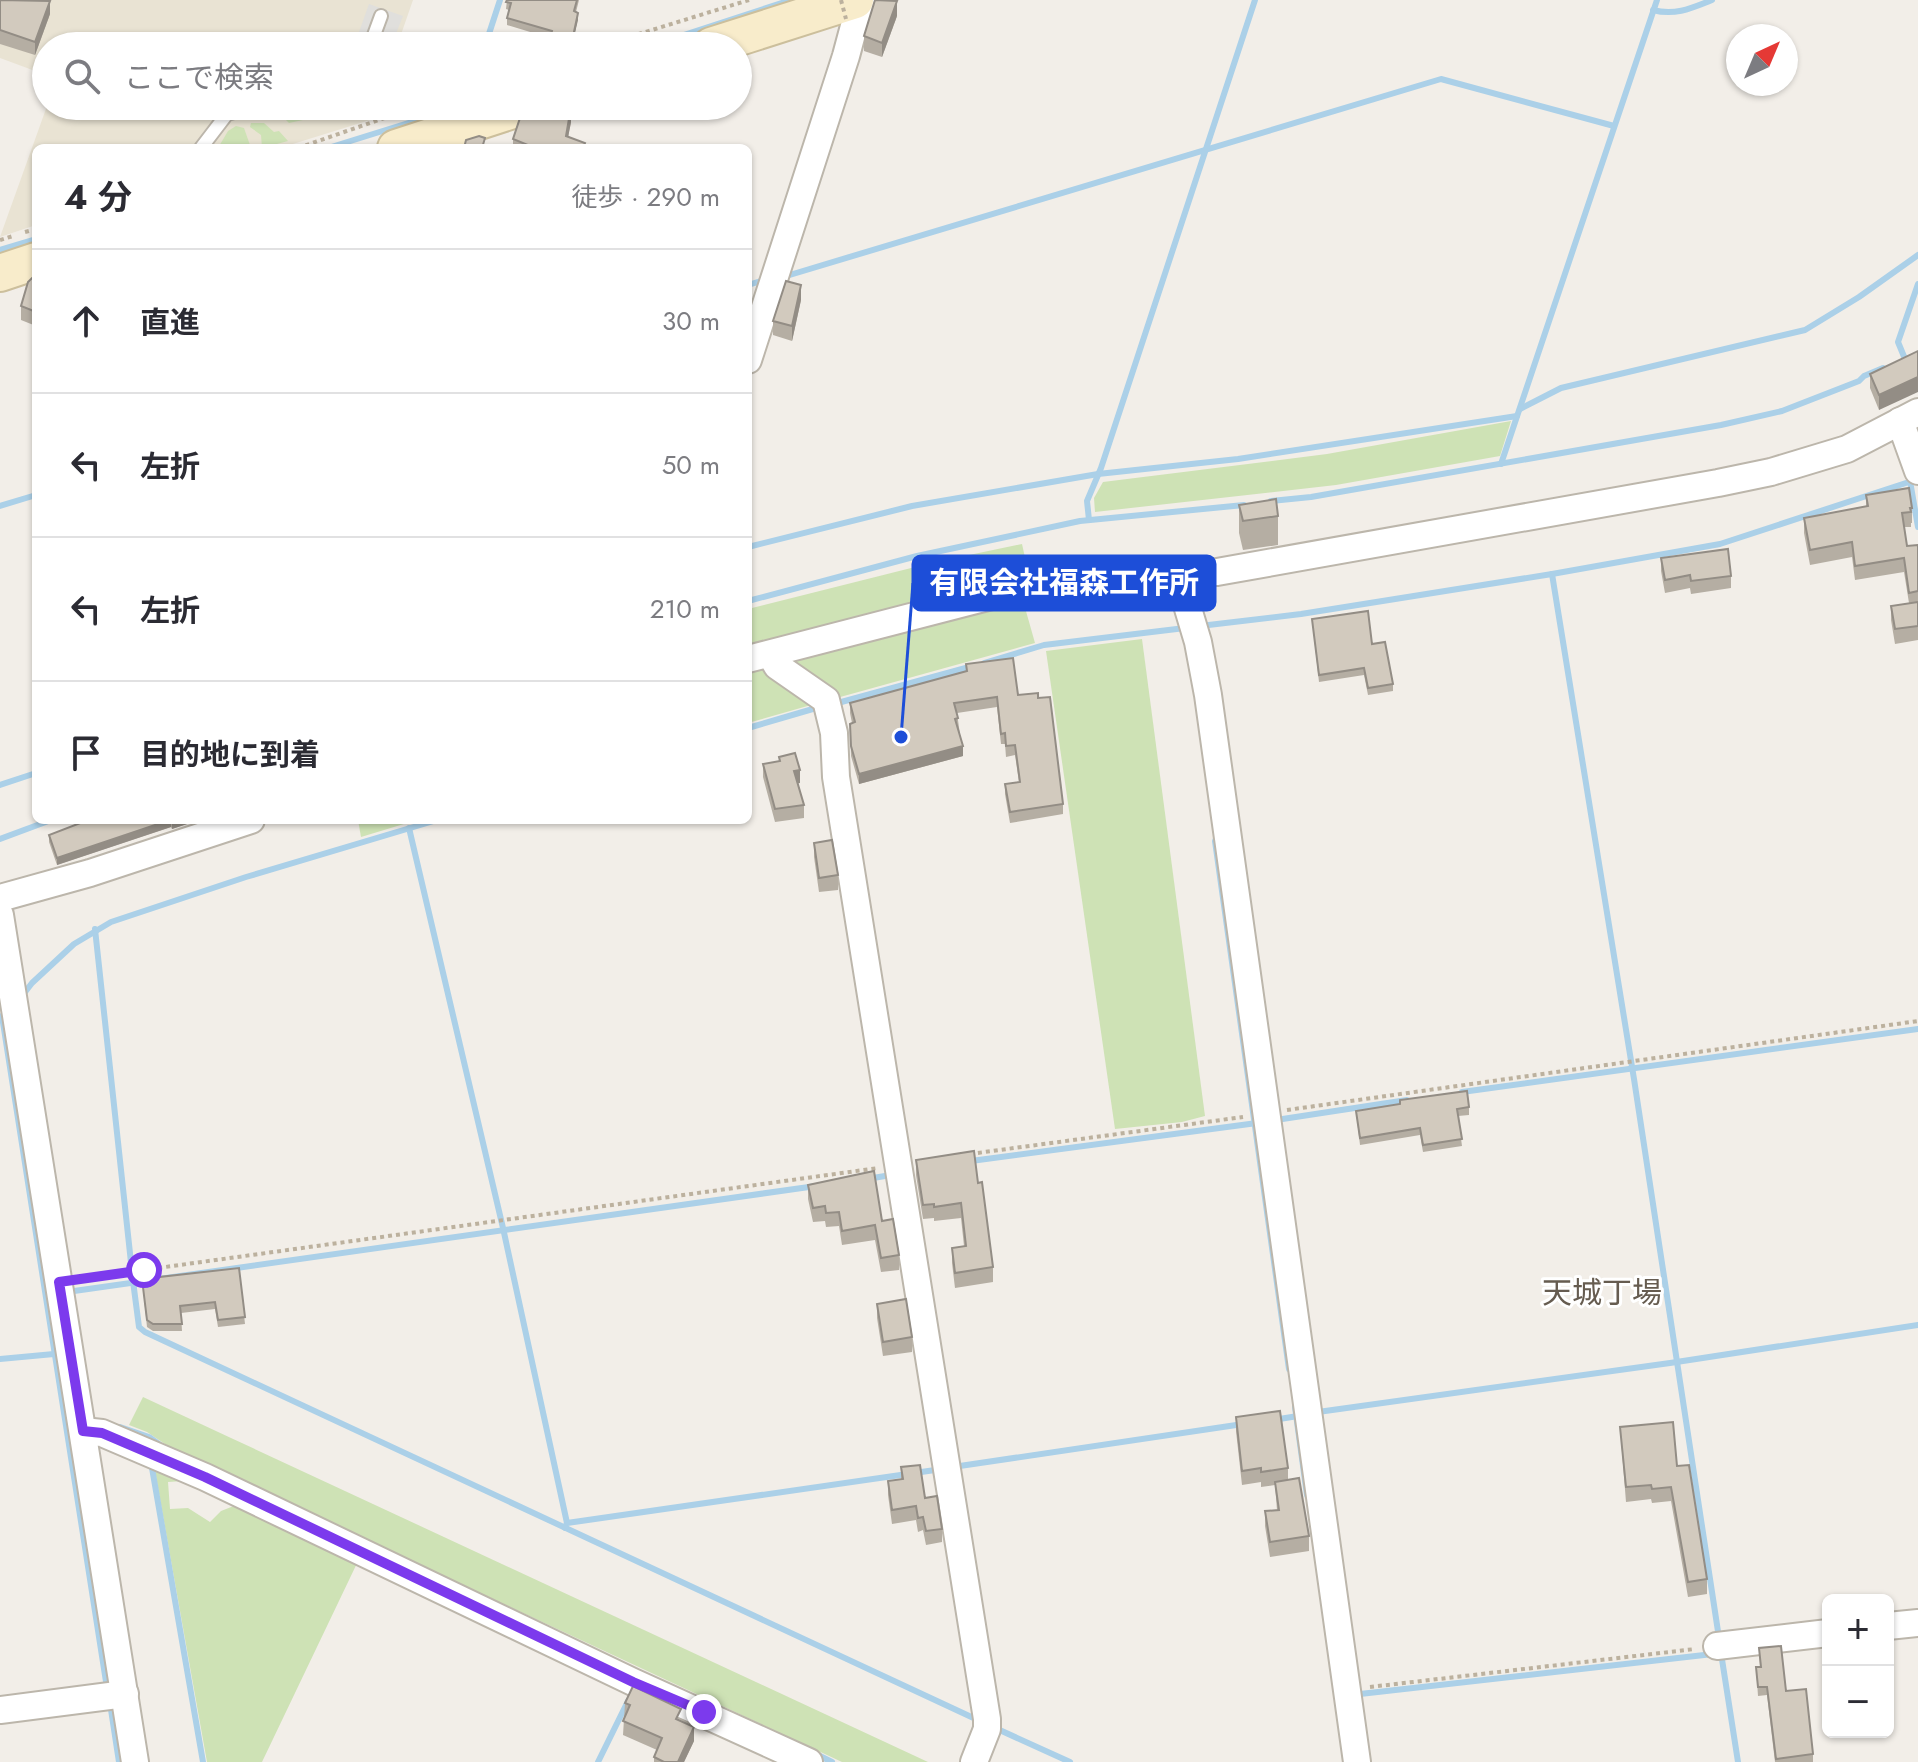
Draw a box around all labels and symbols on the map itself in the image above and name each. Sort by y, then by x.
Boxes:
north arrow [1726,24,1798,96]
callout: 有限会社福森工作所 [913,556,1215,610]
text: 有限会社福森工作所 [929,561,1199,604]
route start [126,1252,162,1288]
district label: 天城丁場 [1542,1271,1662,1314]
route end [686,1694,722,1730]

